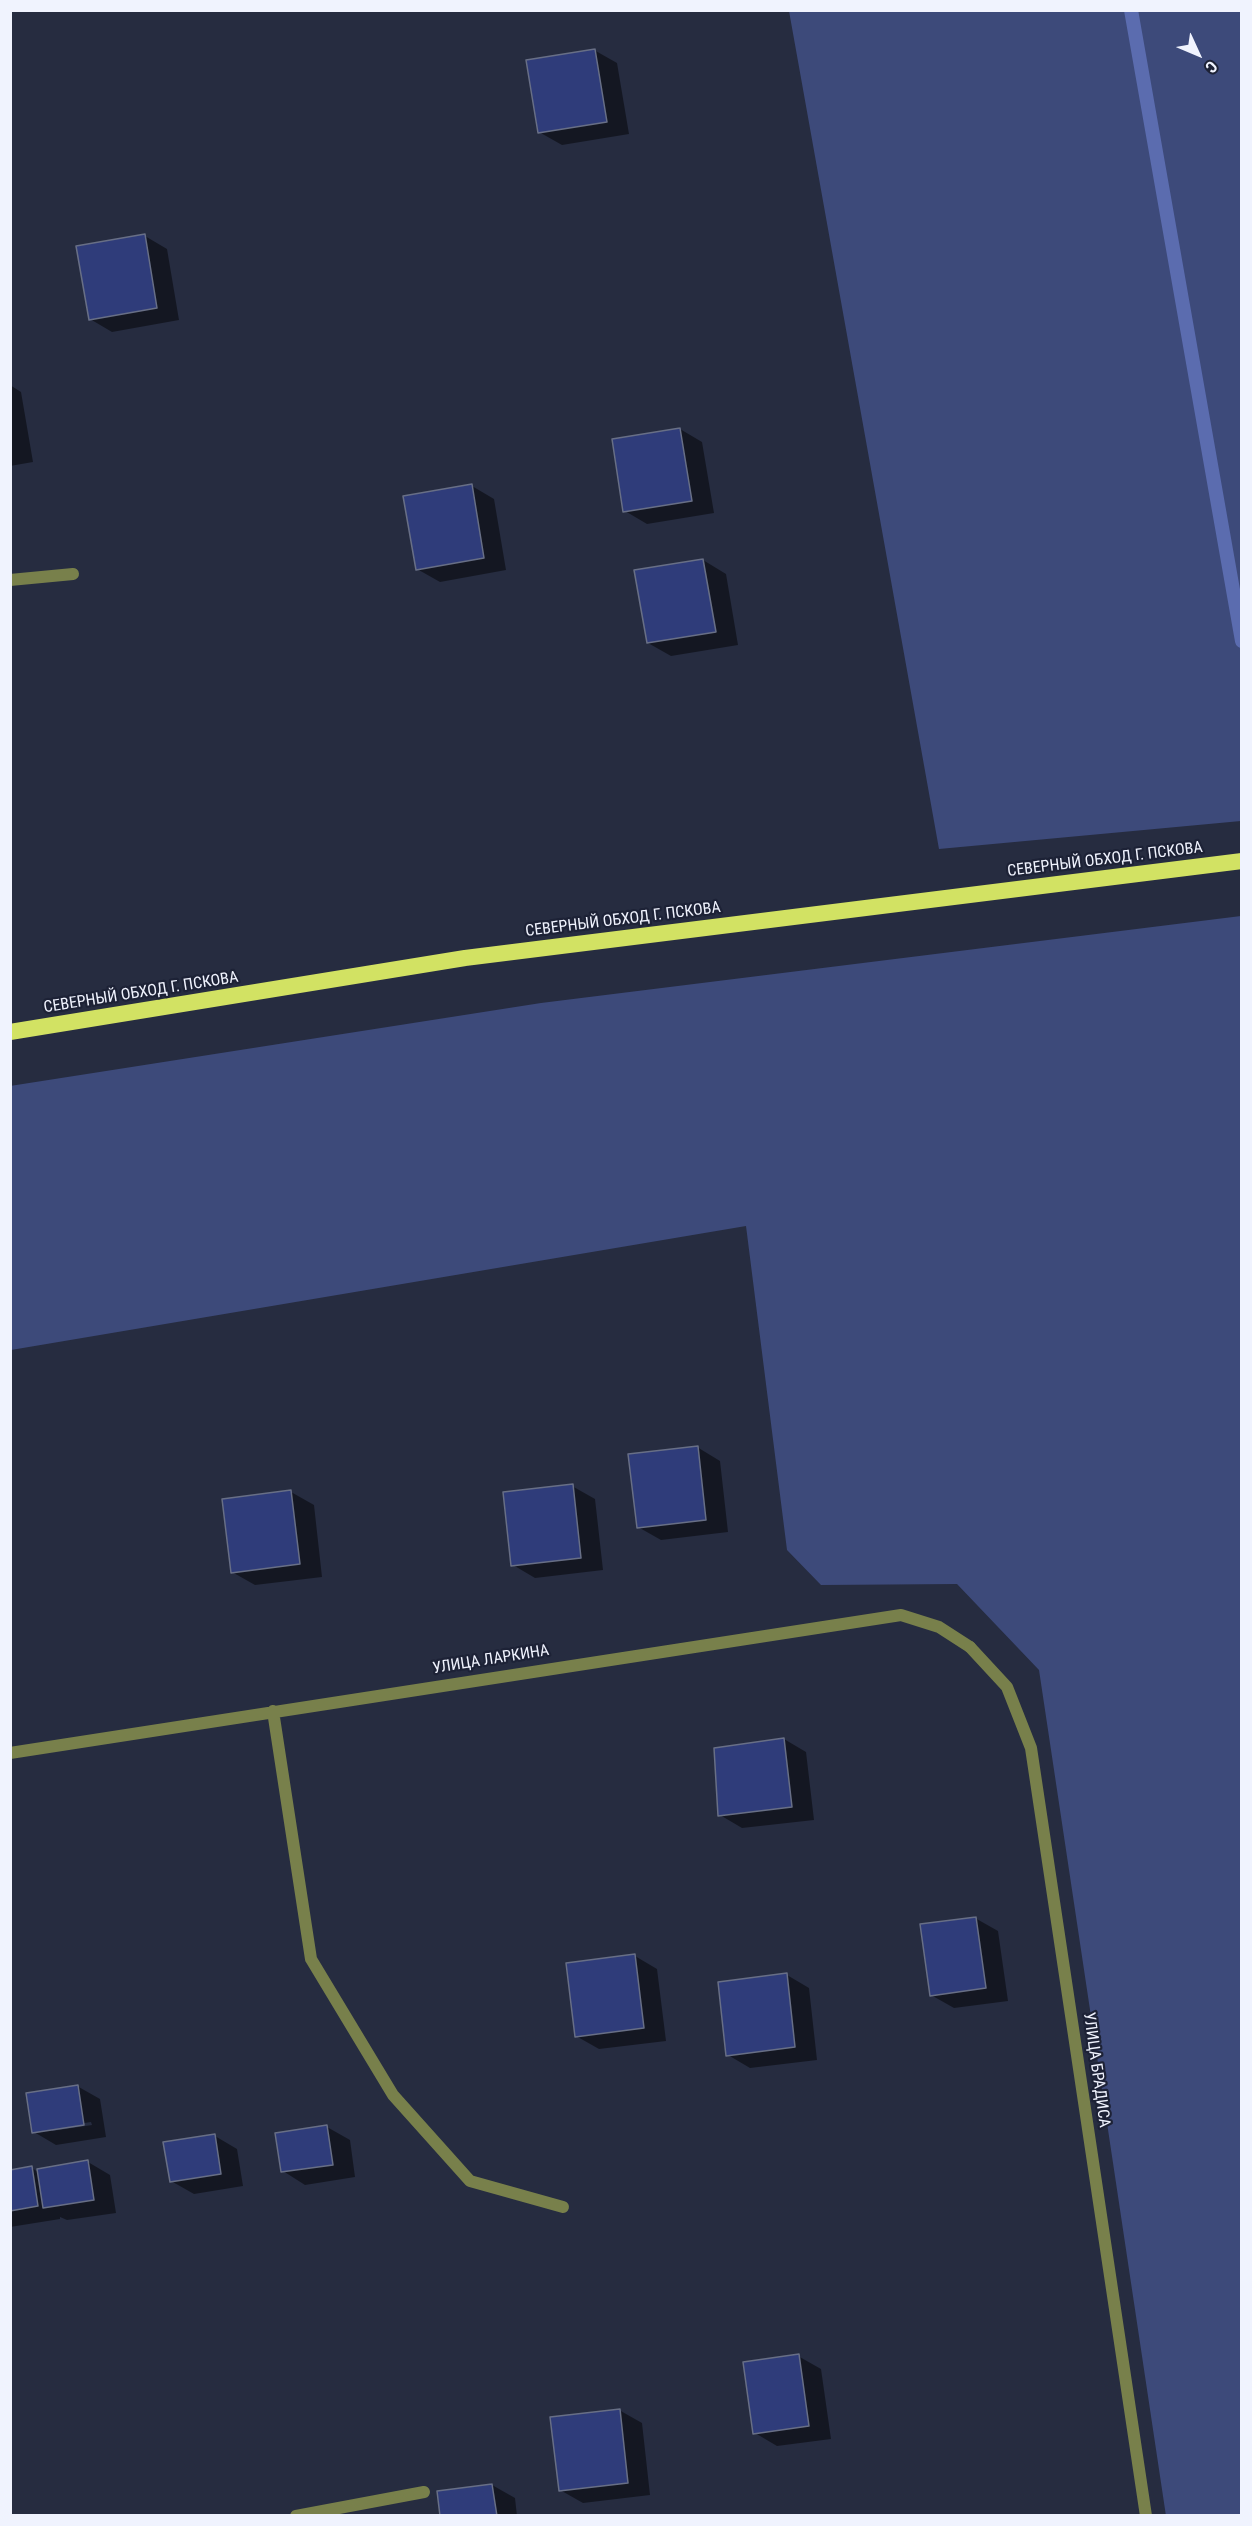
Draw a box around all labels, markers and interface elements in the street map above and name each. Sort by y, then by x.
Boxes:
north arrow [1168,24,1228,84]
text: С [1201,57,1221,77]
street label: СЕВЕРНЫЙ ОБХОД Г. ПСКОВА [1006,838,1204,882]
street label: СЕВЕРНЫЙ ОБХОД Г. ПСКОВА [524,898,722,942]
street label: СЕВЕРНЫЙ ОБХОД Г. ПСКОВА [42,968,240,1018]
street label: УЛИЦА ЛАРКИНА [431,1641,551,1679]
street label: УЛИЦА БРАДИСА [1078,2011,1114,2129]

